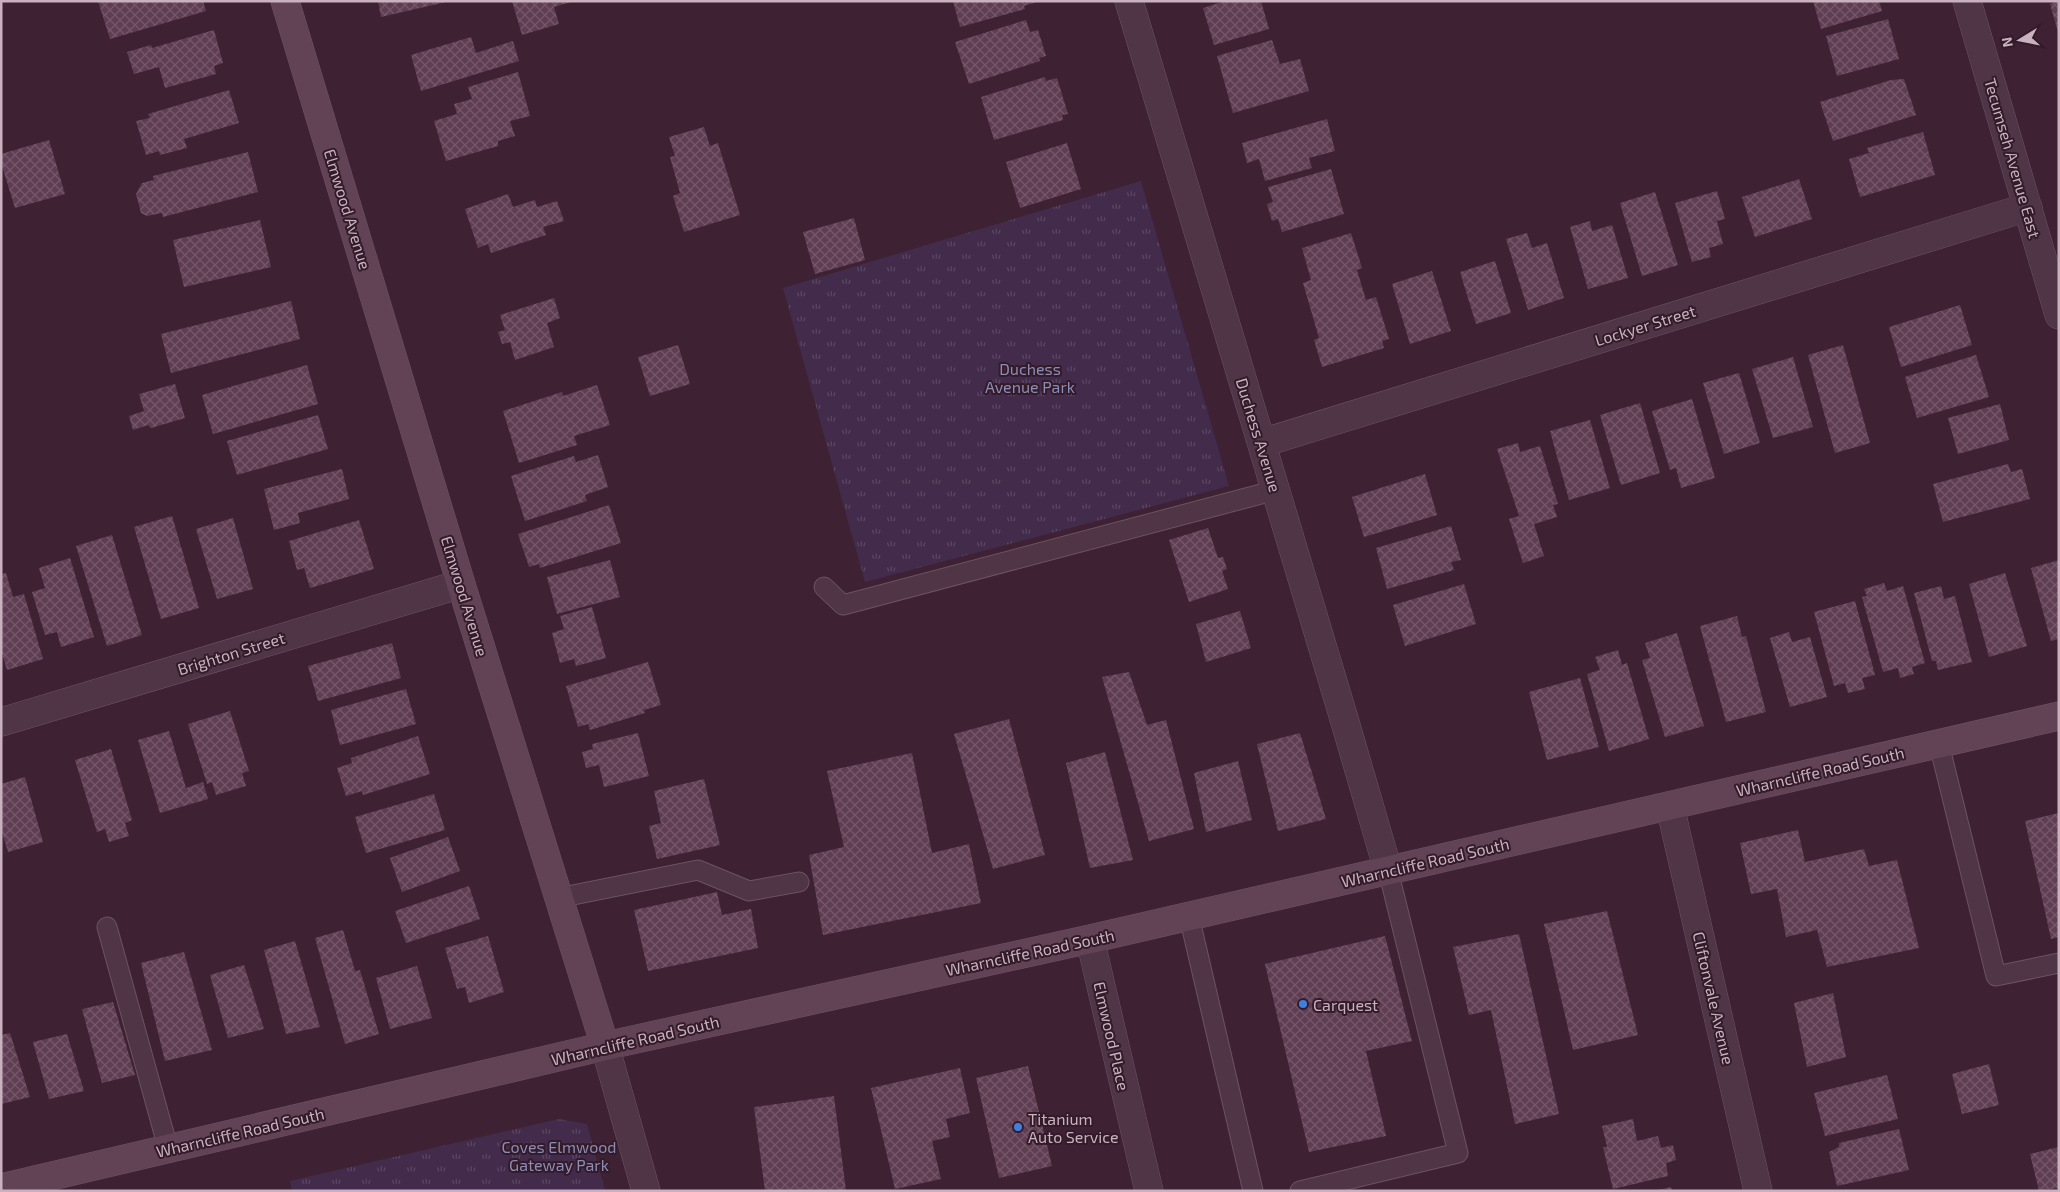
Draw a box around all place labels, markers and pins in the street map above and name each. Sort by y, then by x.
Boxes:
place label: Carquest [1313,995,1378,1014]
marker: Carquest [1297,998,1309,1010]
place label: Titanium Auto Service [1028,1109,1119,1146]
marker: Titanium Auto Service [1012,1121,1024,1133]

